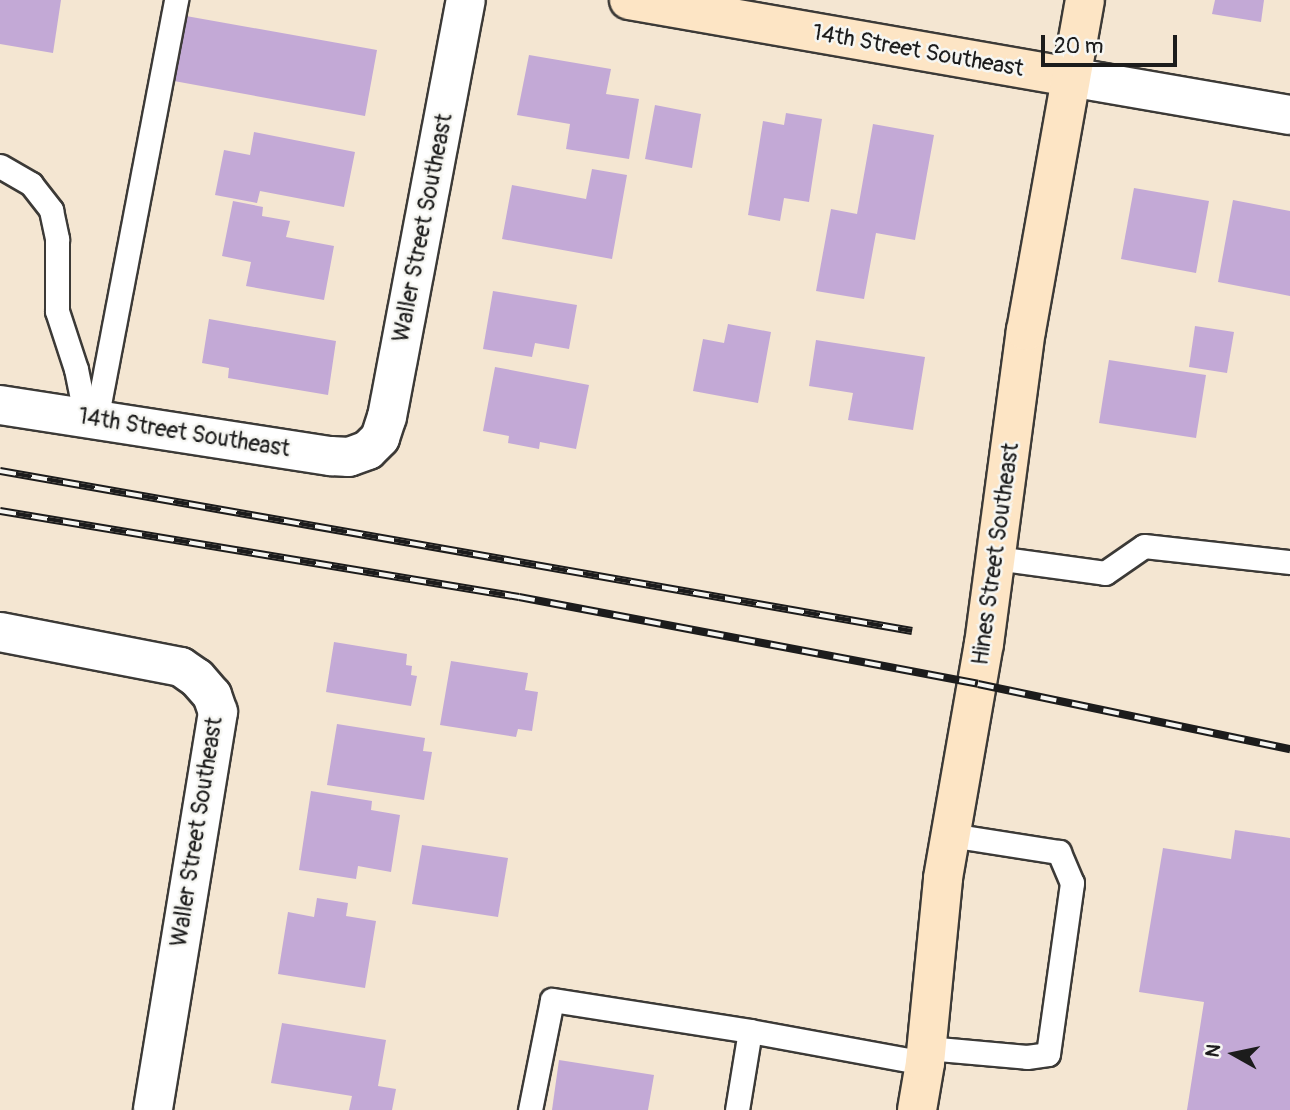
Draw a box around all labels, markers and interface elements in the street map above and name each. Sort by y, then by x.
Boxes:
street label: 14th Street Southeast [810,19,1026,83]
scale bar [1045,21,1182,65]
text: 20 m [1054,33,1103,60]
street label: Waller Street Southeast [387,111,459,345]
street label: 14th Street Southeast [76,403,292,463]
street label: Hines Street Southeast [967,441,1025,667]
street label: Waller Street Southeast [165,715,229,949]
north arrow [1199,1019,1269,1089]
text: N [1200,1042,1226,1059]

